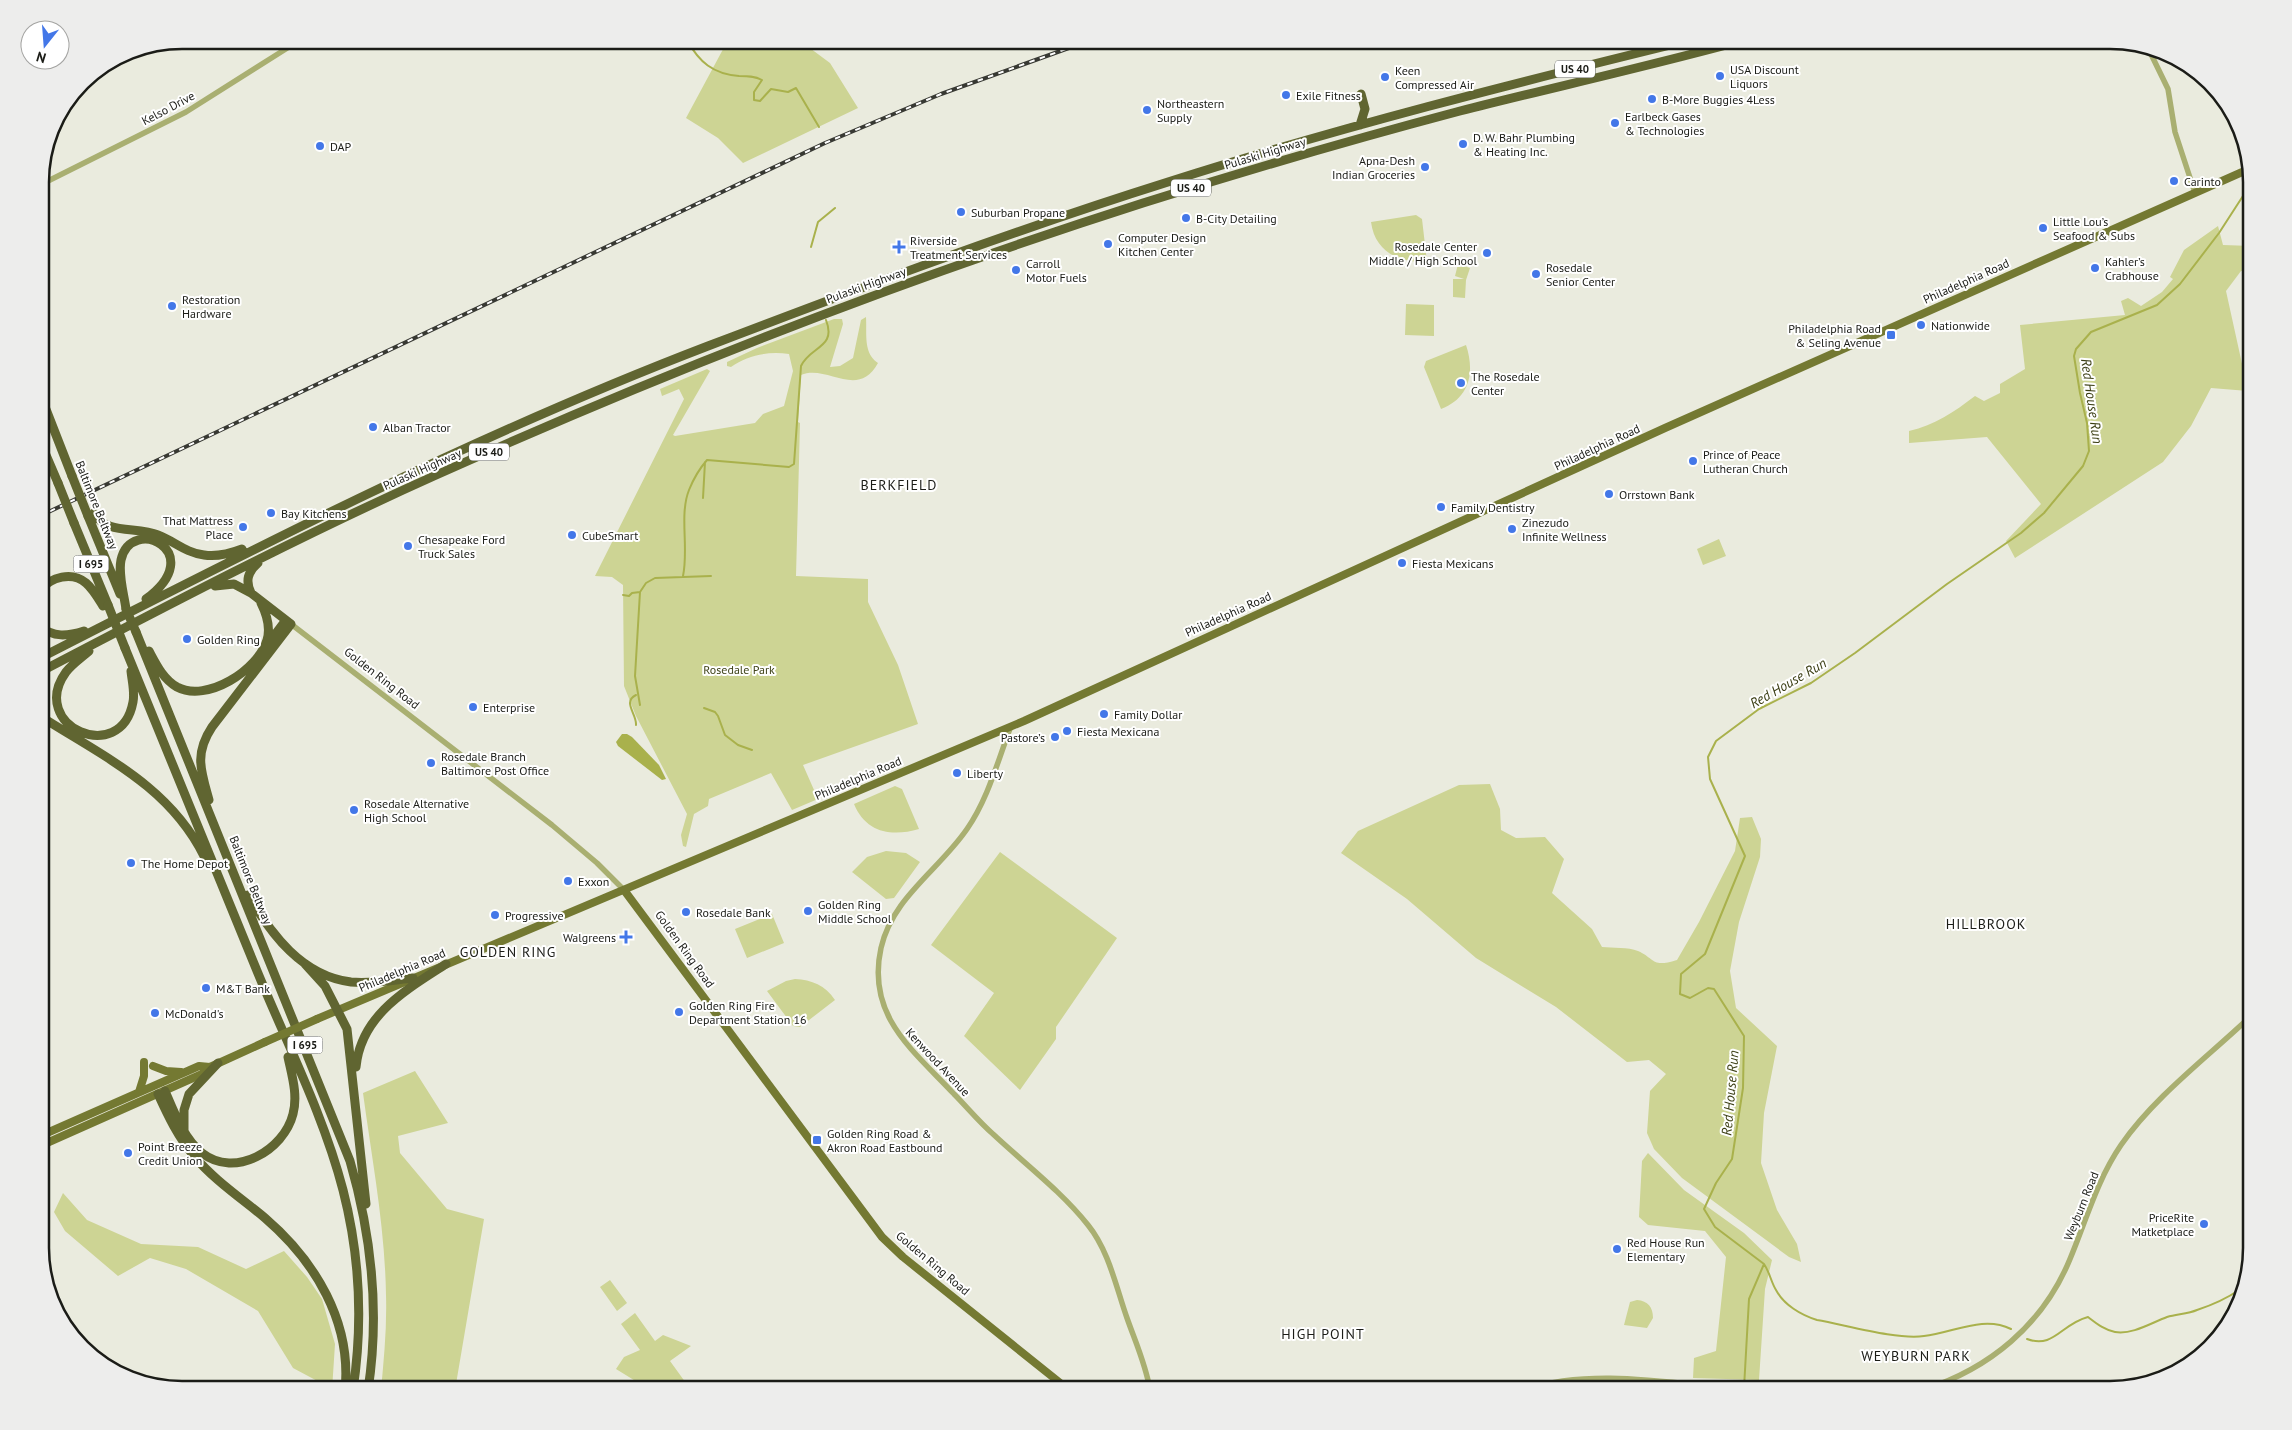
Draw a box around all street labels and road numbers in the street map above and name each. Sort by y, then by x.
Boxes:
road number: US 40 [1555,61,1595,78]
street label: Kelso Drive [139,88,197,128]
street label: Pulaski Highway [1223,133,1308,172]
road number: US 40 [1171,180,1211,197]
street label: Philadelphia Road [1921,255,2011,307]
street label: Pulaski Highway [824,263,908,306]
street label: Philadelphia Road [1552,421,1642,473]
road number: US 40 [469,444,509,461]
street label: Pulaski Highway [381,445,464,493]
street label: Baltimore Beltway [72,458,122,552]
road number: I 695 [74,556,108,572]
street label: Philadelphia Road [1183,588,1273,640]
street label: Golden Ring Road [341,644,423,712]
street label: Philadelphia Road [812,753,904,803]
street label: Baltimore Beltway [226,833,276,927]
street label: Golden Ring Road [652,908,718,990]
street label: Philadelphia Road [356,945,448,995]
street label: Kenwood Avenue [903,1025,973,1099]
road number: I 695 [288,1036,322,1054]
street label: Weyburn Road [2060,1169,2102,1243]
street label: Golden Ring Road [893,1228,973,1298]

